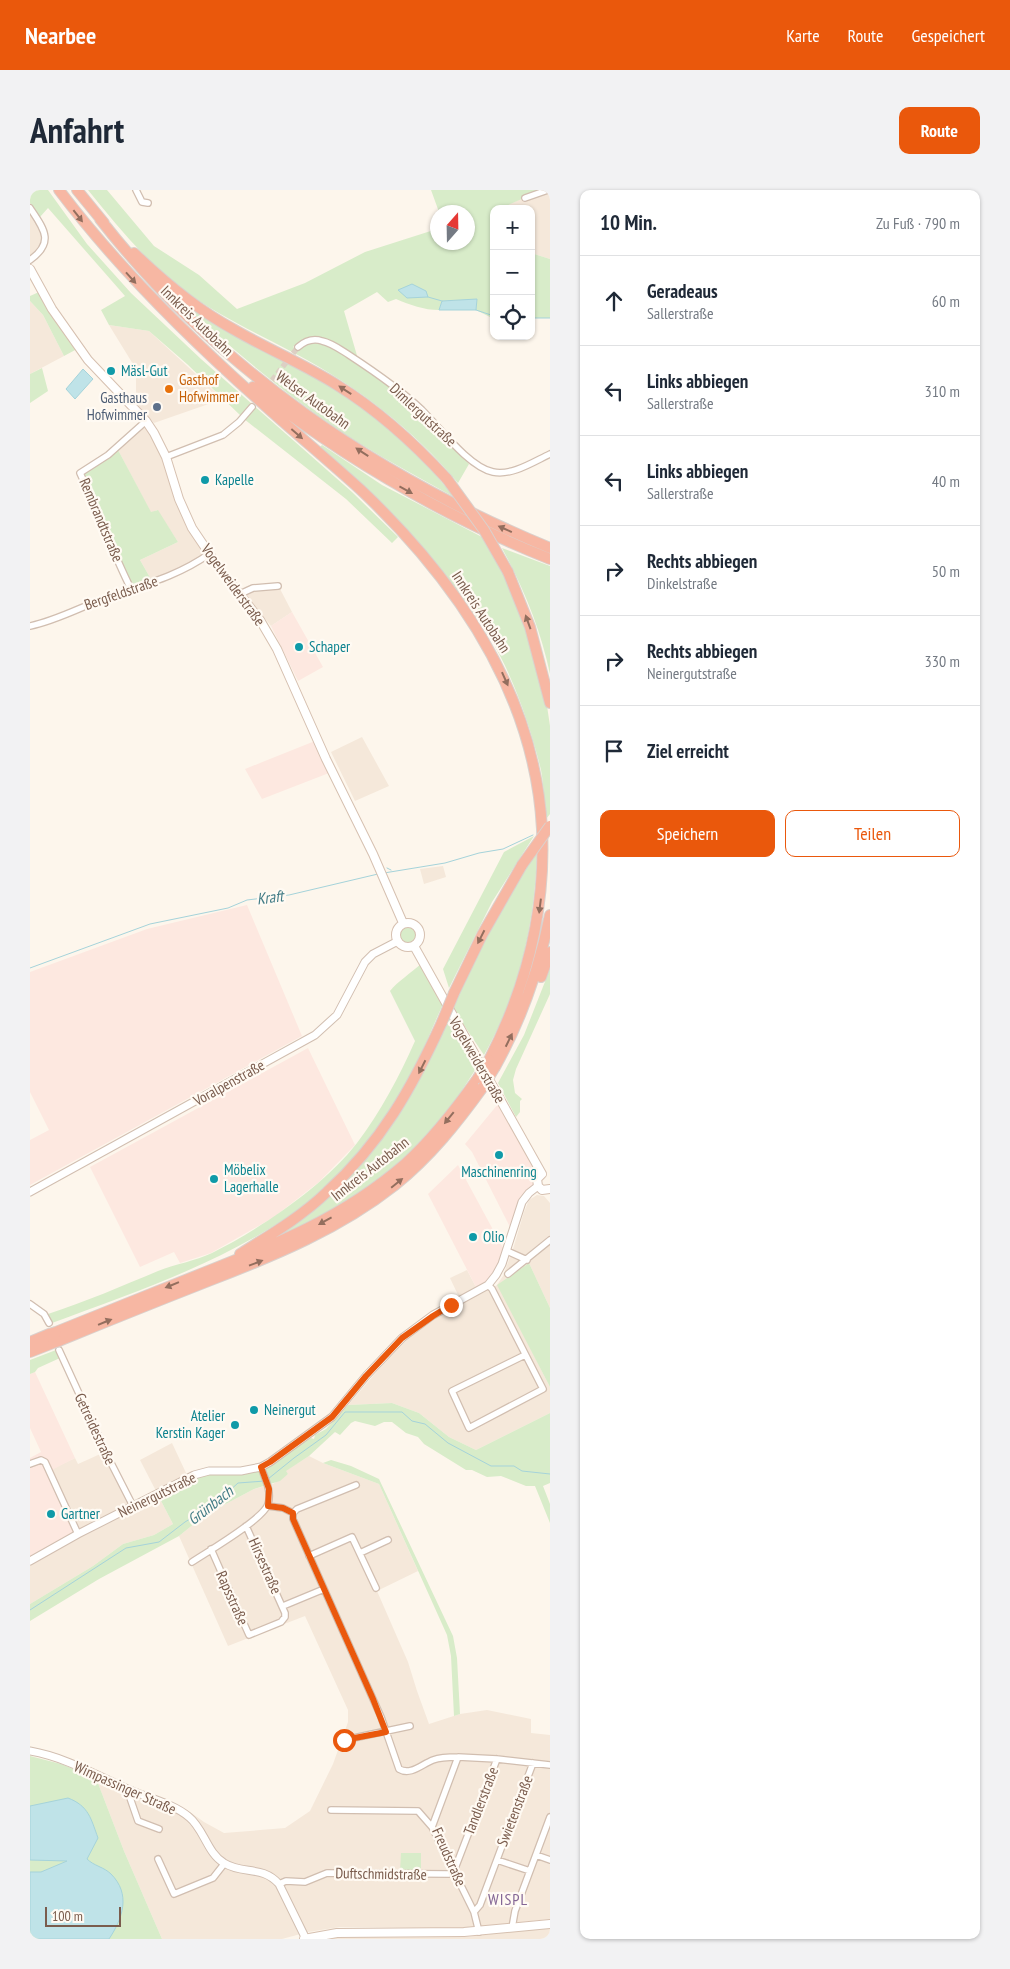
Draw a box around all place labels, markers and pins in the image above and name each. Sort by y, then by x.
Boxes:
place label: Mäsl-Gut [121,361,168,380]
marker: Mäsl-Gut [105,365,117,377]
place label: Gasthof Hofwimmer [179,370,240,406]
marker: Gasthof Hofwimmer [163,383,175,395]
place label: Gasthaus Hofwimmer [87,388,148,424]
marker: Gasthaus Hofwimmer [151,401,163,413]
place label: Kapelle [215,470,254,489]
marker: Kapelle [199,474,211,486]
place label: Schaper [309,637,351,656]
marker: Schaper [293,641,305,653]
marker: Maschinenring [493,1149,505,1161]
place label: Möbelix Lagerhalle [224,1160,279,1196]
place label: Maschinenring [461,1162,537,1181]
marker: Möbelix Lagerhalle [208,1173,220,1185]
place label: Olio [483,1227,504,1246]
marker: Olio [467,1231,479,1243]
place label: Neinergut [264,1400,316,1419]
marker: Neinergut [248,1404,260,1416]
place label: Atelier Kerstin Kager [156,1406,226,1442]
marker: Atelier Kerstin Kager [229,1419,241,1431]
place label: Gartner [61,1504,101,1523]
marker: Gartner [45,1508,57,1520]

